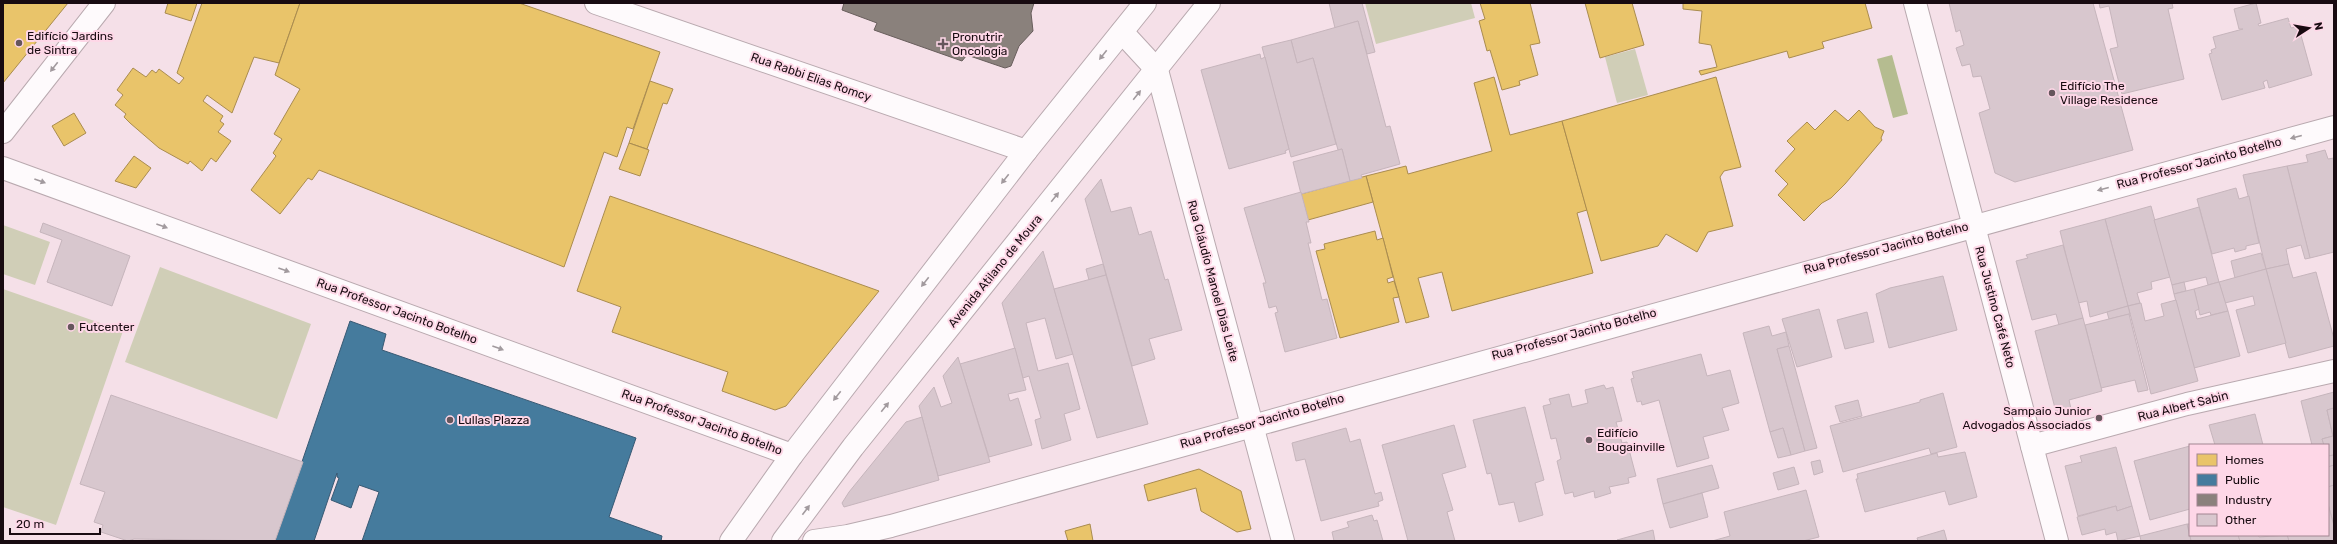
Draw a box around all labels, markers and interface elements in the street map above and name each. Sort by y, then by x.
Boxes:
north arrow [2289,8,2329,48]
text: N [2311,21,2325,31]
place label: Edifício Jardins de Sintra [27,29,113,57]
place label: Pronutrir Oncologia [952,30,1007,58]
marker: Edifício Jardins de Sintra [14,38,24,48]
marker: Pronutrir Oncologia [937,38,949,50]
street label: Rua Rabbi Elias Romcy [749,50,873,104]
one-way arrow [1099,50,1108,61]
one-way arrow [50,61,58,72]
place label: Edifício The Village Residence [2060,79,2158,107]
marker: Edifício The Village Residence [2047,88,2057,98]
one-way arrow [1132,90,1141,101]
street label: Rua Professor Jacinto Botelho [2115,134,2283,192]
one-way arrow [2290,134,2302,140]
one-way arrow [1000,173,1009,184]
one-way arrow [34,179,46,185]
one-way arrow [2097,186,2109,192]
one-way arrow [1051,191,1059,202]
street label: Rua Cláudio Manoel Dias Leite [1185,199,1241,364]
street label: Avenida Atilano de Moura [945,212,1045,330]
street label: Rua Professor Jacinto Botelho [1802,219,1970,277]
one-way arrow [156,223,168,229]
street label: Rua Justino Café Neto [1972,245,2018,370]
one-way arrow [278,268,290,274]
street label: Rua Professor Jacinto Botelho [315,275,479,347]
one-way arrow [921,276,930,287]
street label: Rua Professor Jacinto Botelho [1490,305,1658,363]
place label: Futcenter [79,320,135,334]
marker: Futcenter [66,322,76,332]
one-way arrow [493,346,505,352]
street label: Rua Professor Jacinto Botelho [620,386,784,458]
street label: Rua Albert Sabin [2136,388,2230,424]
one-way arrow [833,390,842,401]
street label: Rua Professor Jacinto Botelho [1178,391,1346,451]
one-way arrow [881,401,890,412]
place label: Sampaio Junior Advogados Associados [1963,404,2091,432]
place label: Lullas Plazza [458,413,529,427]
marker: Sampaio Junior Advogados Associados [2094,413,2104,423]
marker: Lullas Plazza [445,415,455,425]
place label: Edifício Bougainville [1597,426,1665,454]
marker: Edifício Bougainville [1584,435,1594,445]
legend [2189,444,2329,536]
text: Homes [2225,453,2264,467]
text: Public [2225,473,2260,487]
text: Industry [2225,493,2272,507]
one-way arrow [802,504,810,515]
scale bar [10,510,100,536]
text: Other [2225,513,2257,527]
text: 20 m [16,517,44,531]

